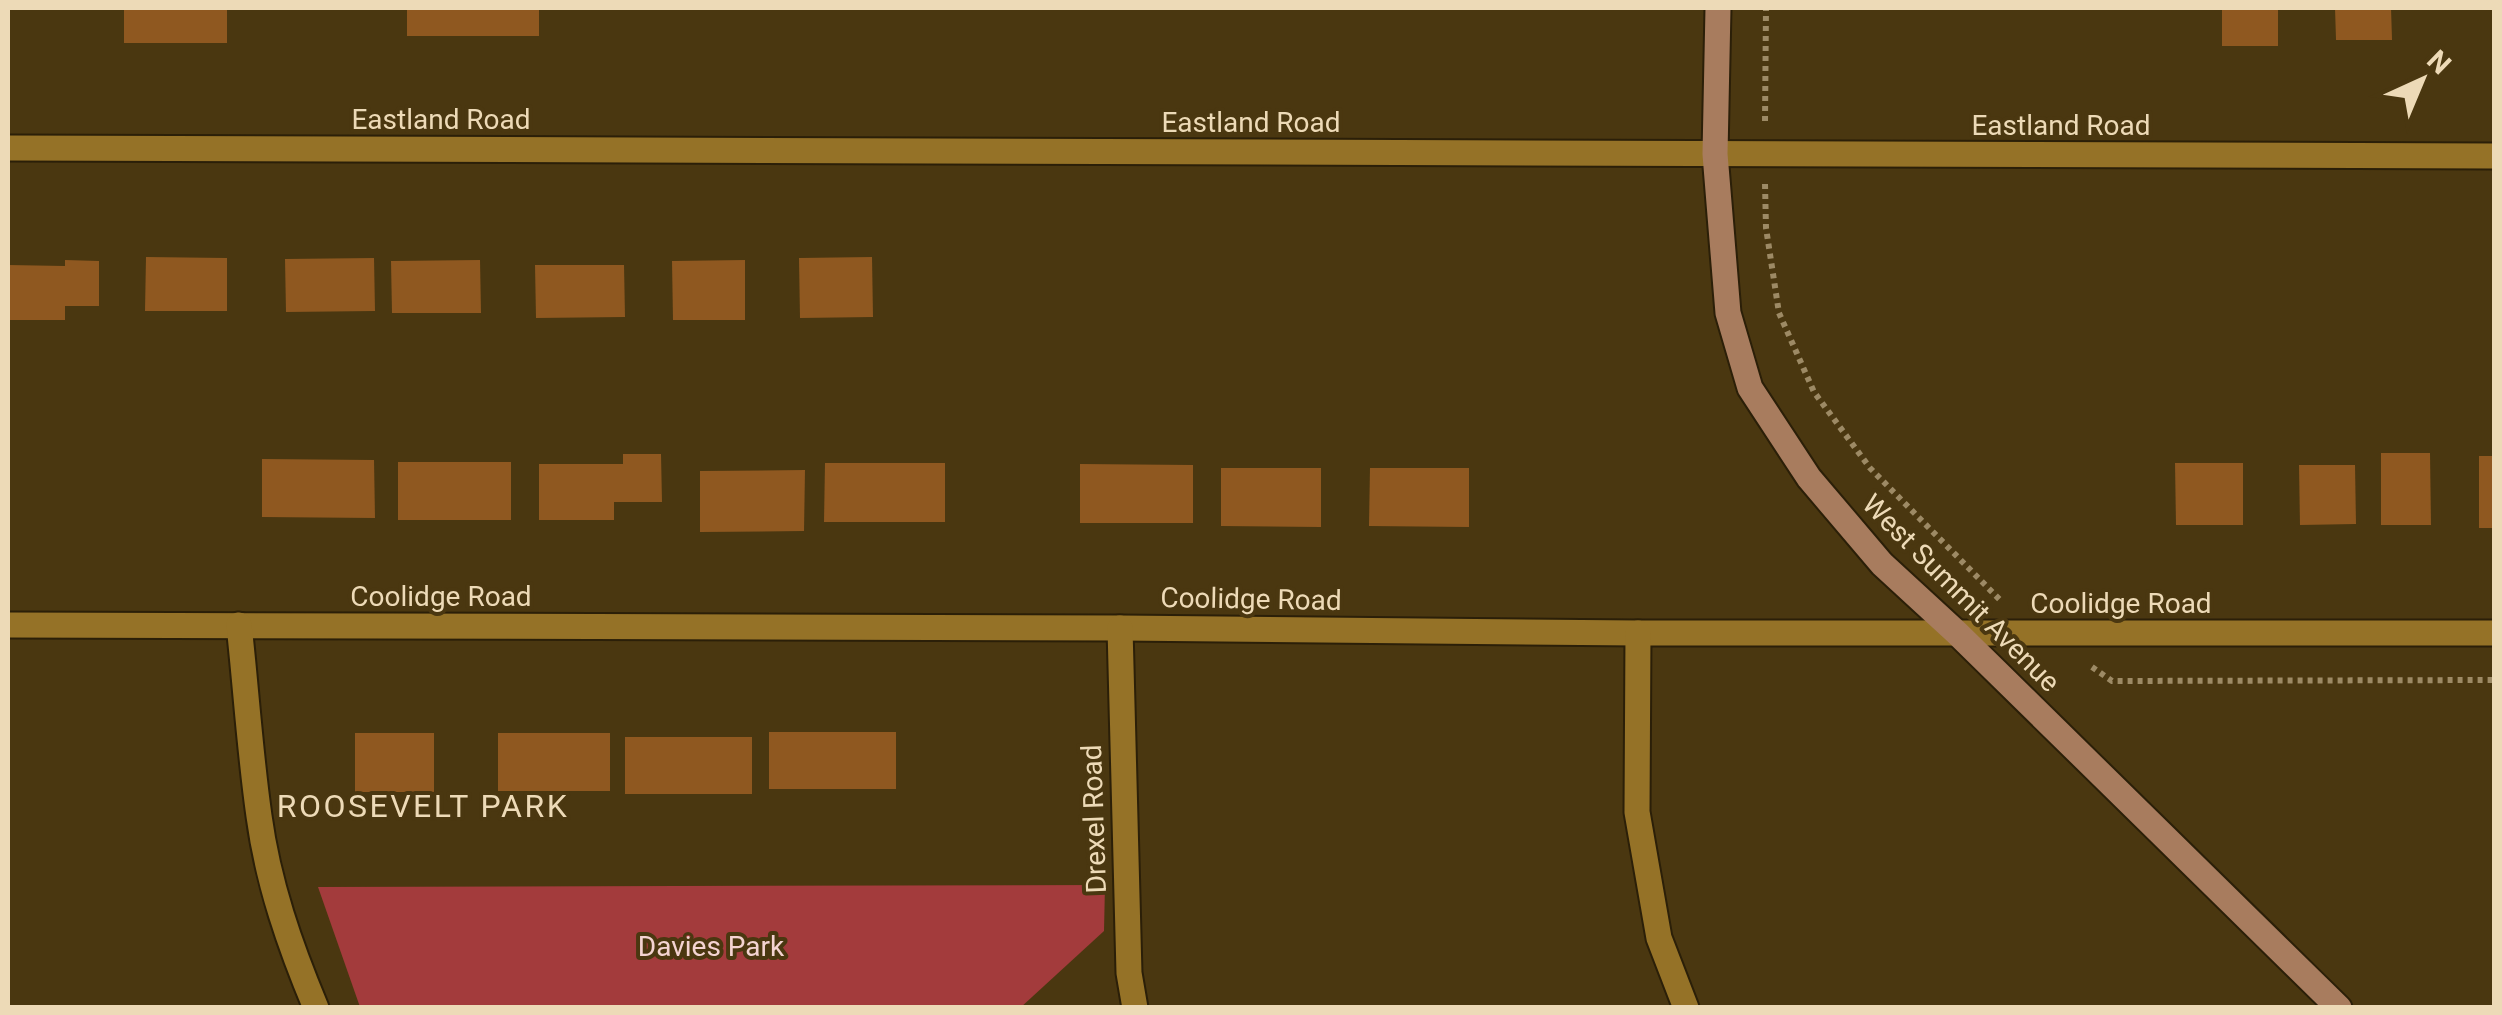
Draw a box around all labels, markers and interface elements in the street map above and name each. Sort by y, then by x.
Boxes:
north arrow [2372,30,2472,130]
text: N [2420,44,2458,81]
street label: Eastland Road [351,103,531,136]
street label: Eastland Road [1161,106,1341,139]
street label: Eastland Road [1971,109,2151,142]
street label: West Summit Avenue [1855,487,2067,699]
street label: Coolidge Road [350,580,532,613]
street label: Coolidge Road [1160,581,1342,617]
street label: Coolidge Road [2030,587,2212,620]
street label: Drexel Road [1075,744,1113,894]
district label: ROOSEVELT PARK [277,787,569,825]
park label: Davies Park [638,930,785,963]

